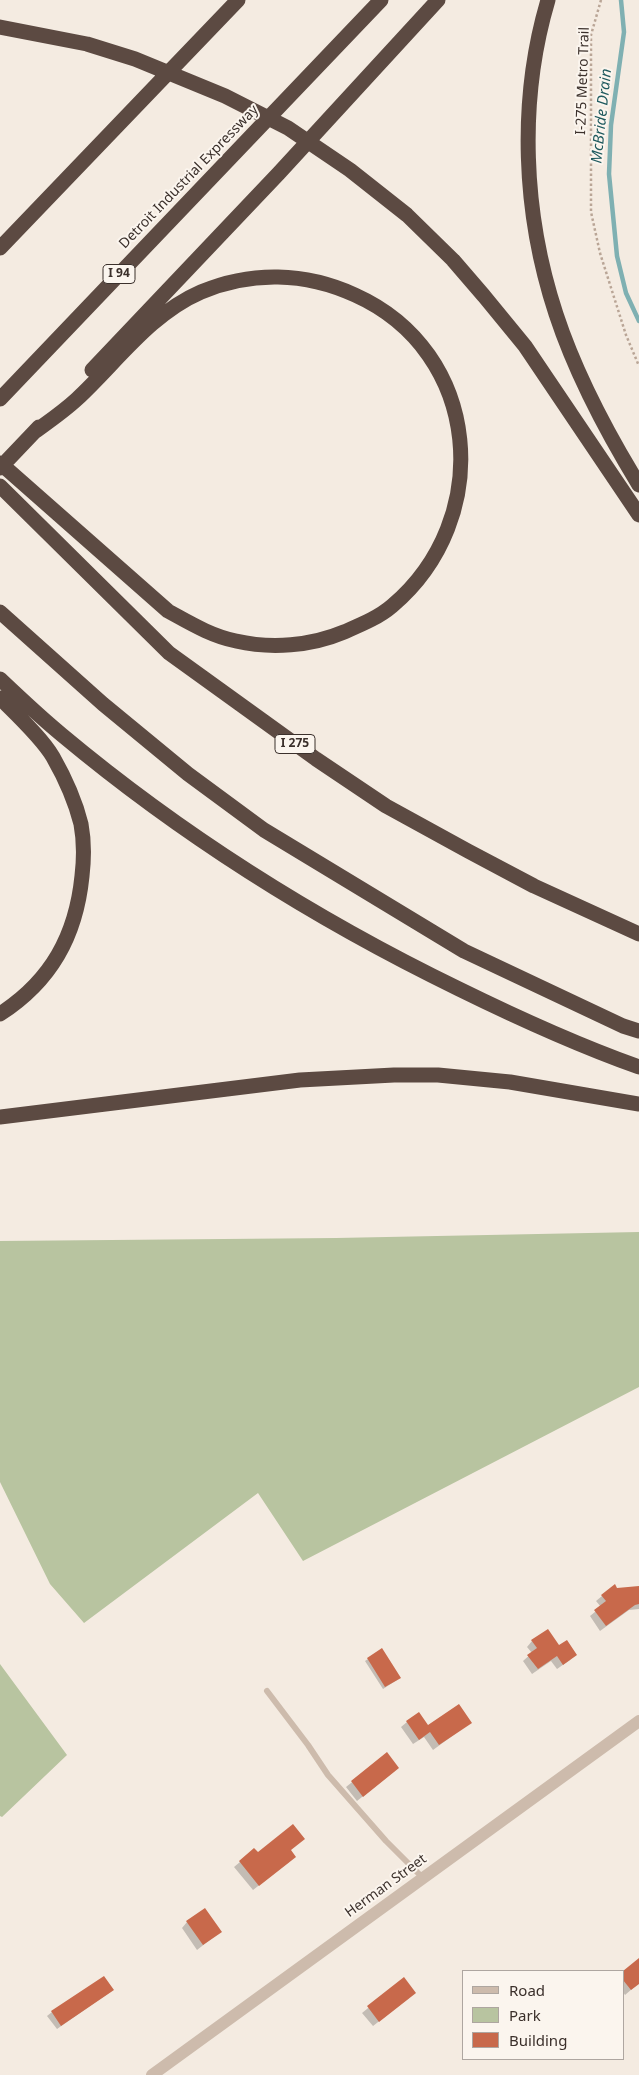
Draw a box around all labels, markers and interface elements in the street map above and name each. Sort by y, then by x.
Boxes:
street label: I-275 Metro Trail [573,27,593,135]
water label: McBride Drain [588,68,616,164]
street label: Detroit Industrial Expressway [116,102,262,252]
road number: I 94 [103,264,135,284]
road number: I 275 [275,734,315,754]
street label: Herman Street [342,1851,430,1921]
legend [462,1970,624,2060]
text: Road [509,1980,545,2000]
text: Park [509,2005,541,2025]
text: Building [509,2030,567,2050]

